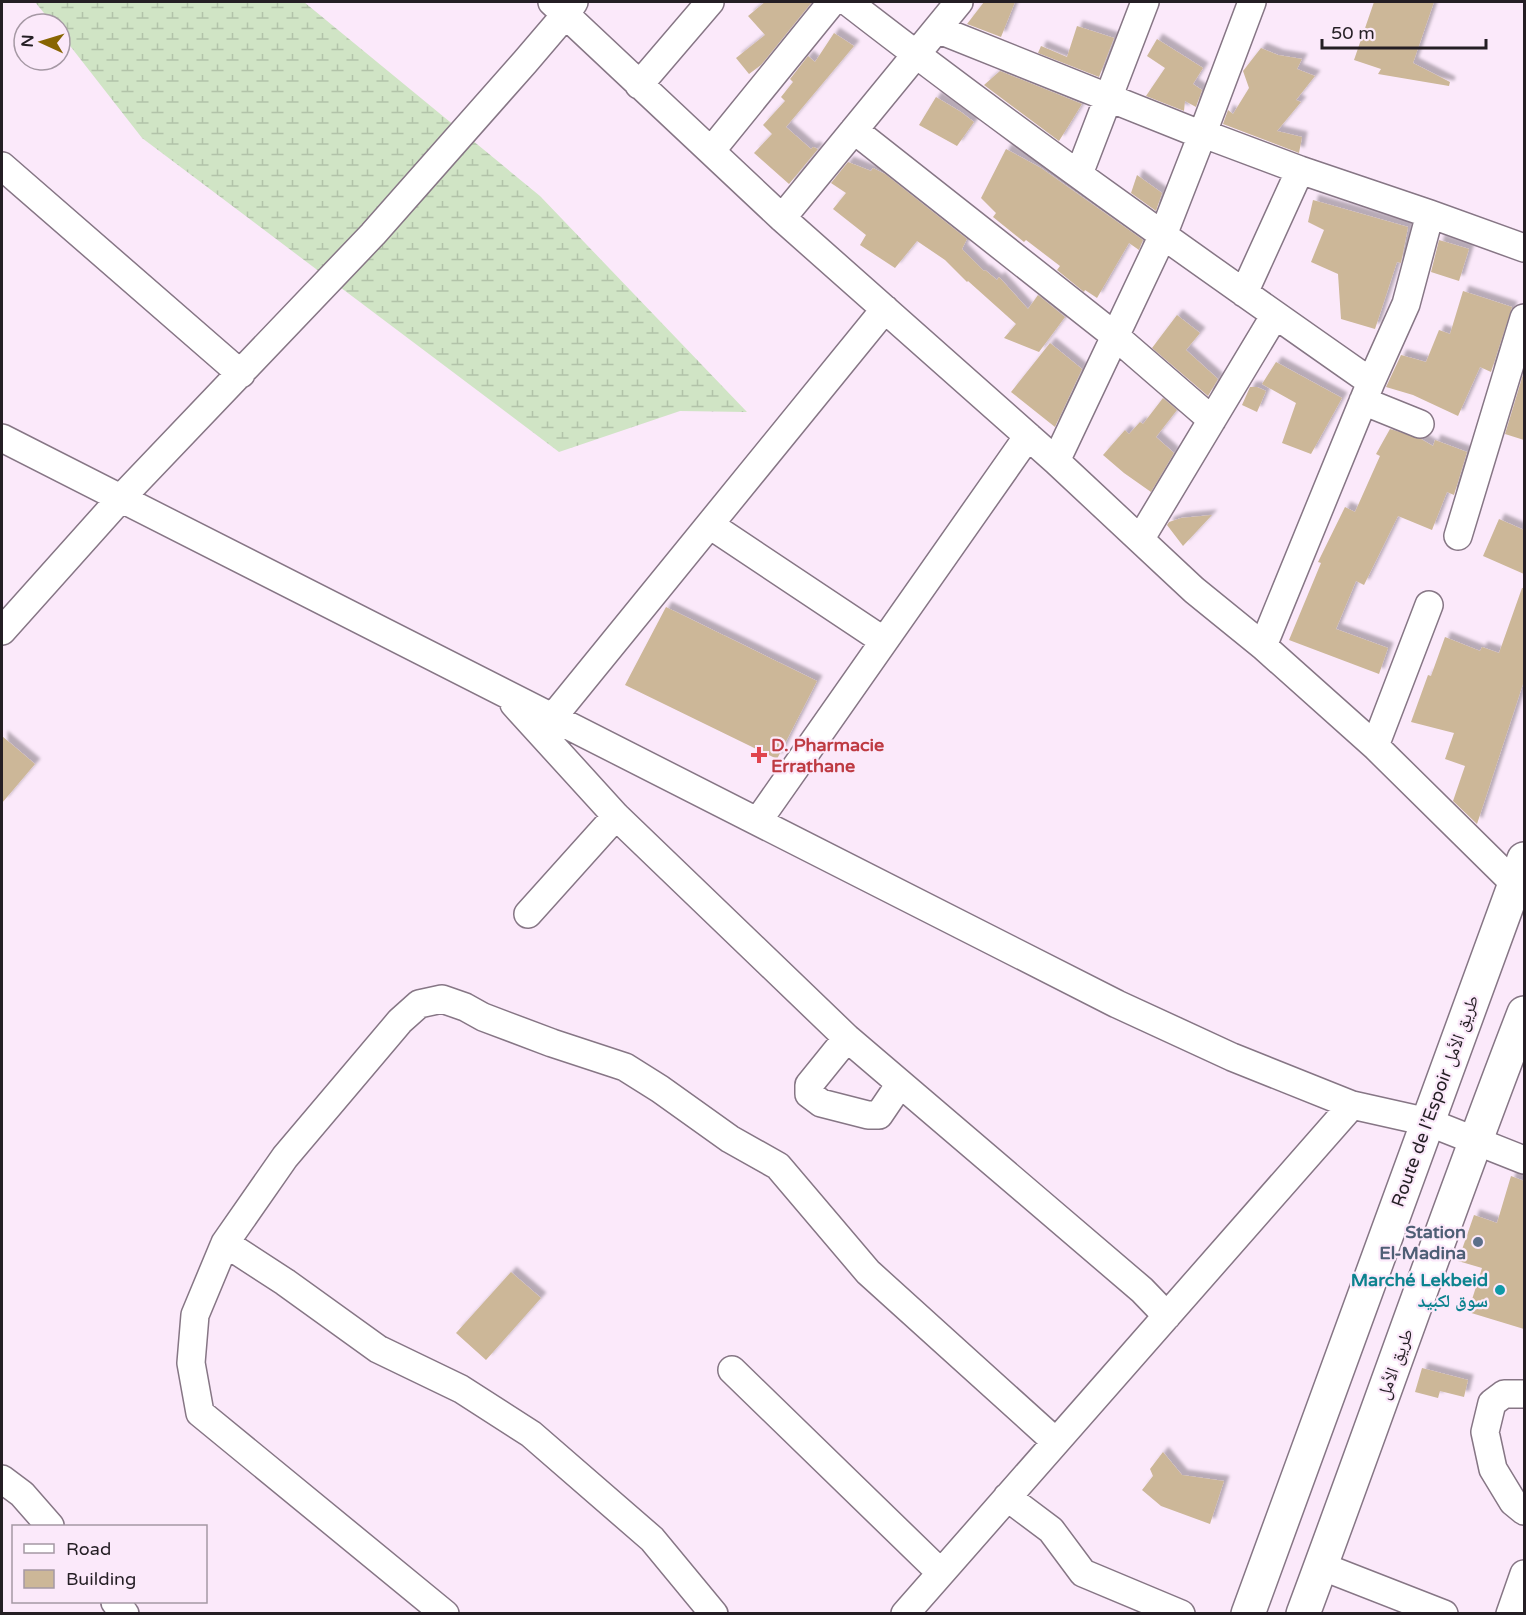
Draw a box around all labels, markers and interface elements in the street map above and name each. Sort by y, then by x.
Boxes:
north arrow [12,12,72,72]
scale bar [1322,12,1486,50]
text: 50 m [1331,22,1375,44]
text: N [18,34,38,48]
place label: D. Pharmacie Errathane [771,734,884,777]
marker: D. Pharmacie Errathane [752,748,766,762]
street label: Route de l’Espoir طريق الأمل [1386,992,1484,1210]
place label: Station El-Madina [1379,1221,1466,1264]
marker: Station El-Madina [1471,1235,1485,1249]
place label: Marché Lekbeid سوق لكبيد [1351,1269,1488,1312]
marker: Marché Lekbeid سوق لكبيد [1493,1283,1507,1297]
street label: طريق الأمل [1372,1325,1418,1403]
legend [12,1525,207,1603]
text: Road [66,1538,111,1560]
text: Building [66,1568,136,1590]

